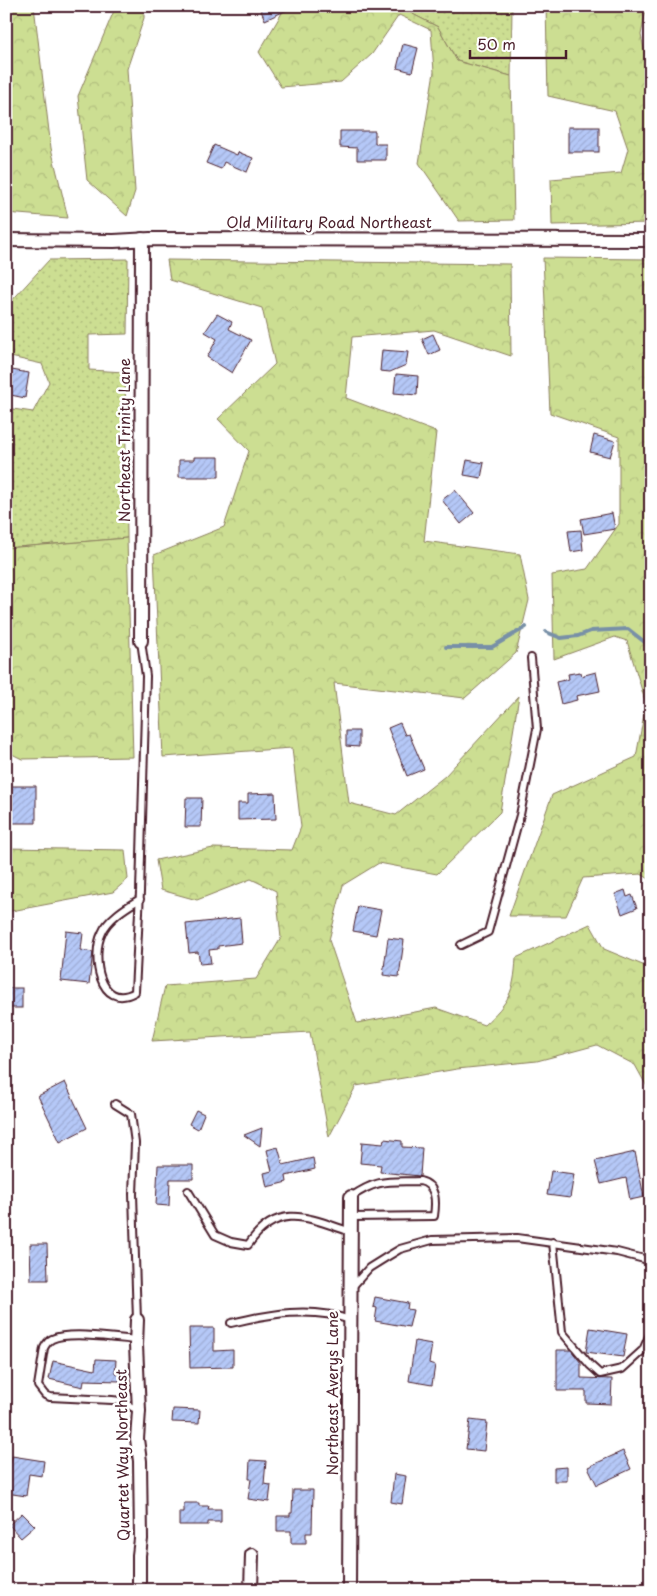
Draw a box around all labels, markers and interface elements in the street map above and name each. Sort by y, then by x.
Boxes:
scale bar [470,28,566,60]
text: 50 m [477,32,516,55]
street label: Old Military Road Northeast [226,210,432,233]
street label: Northeast Trinity Lane [112,358,135,522]
street label: Northeast Averys Lane [320,1311,343,1475]
street label: Quartet Way Northeast [109,1369,134,1541]

